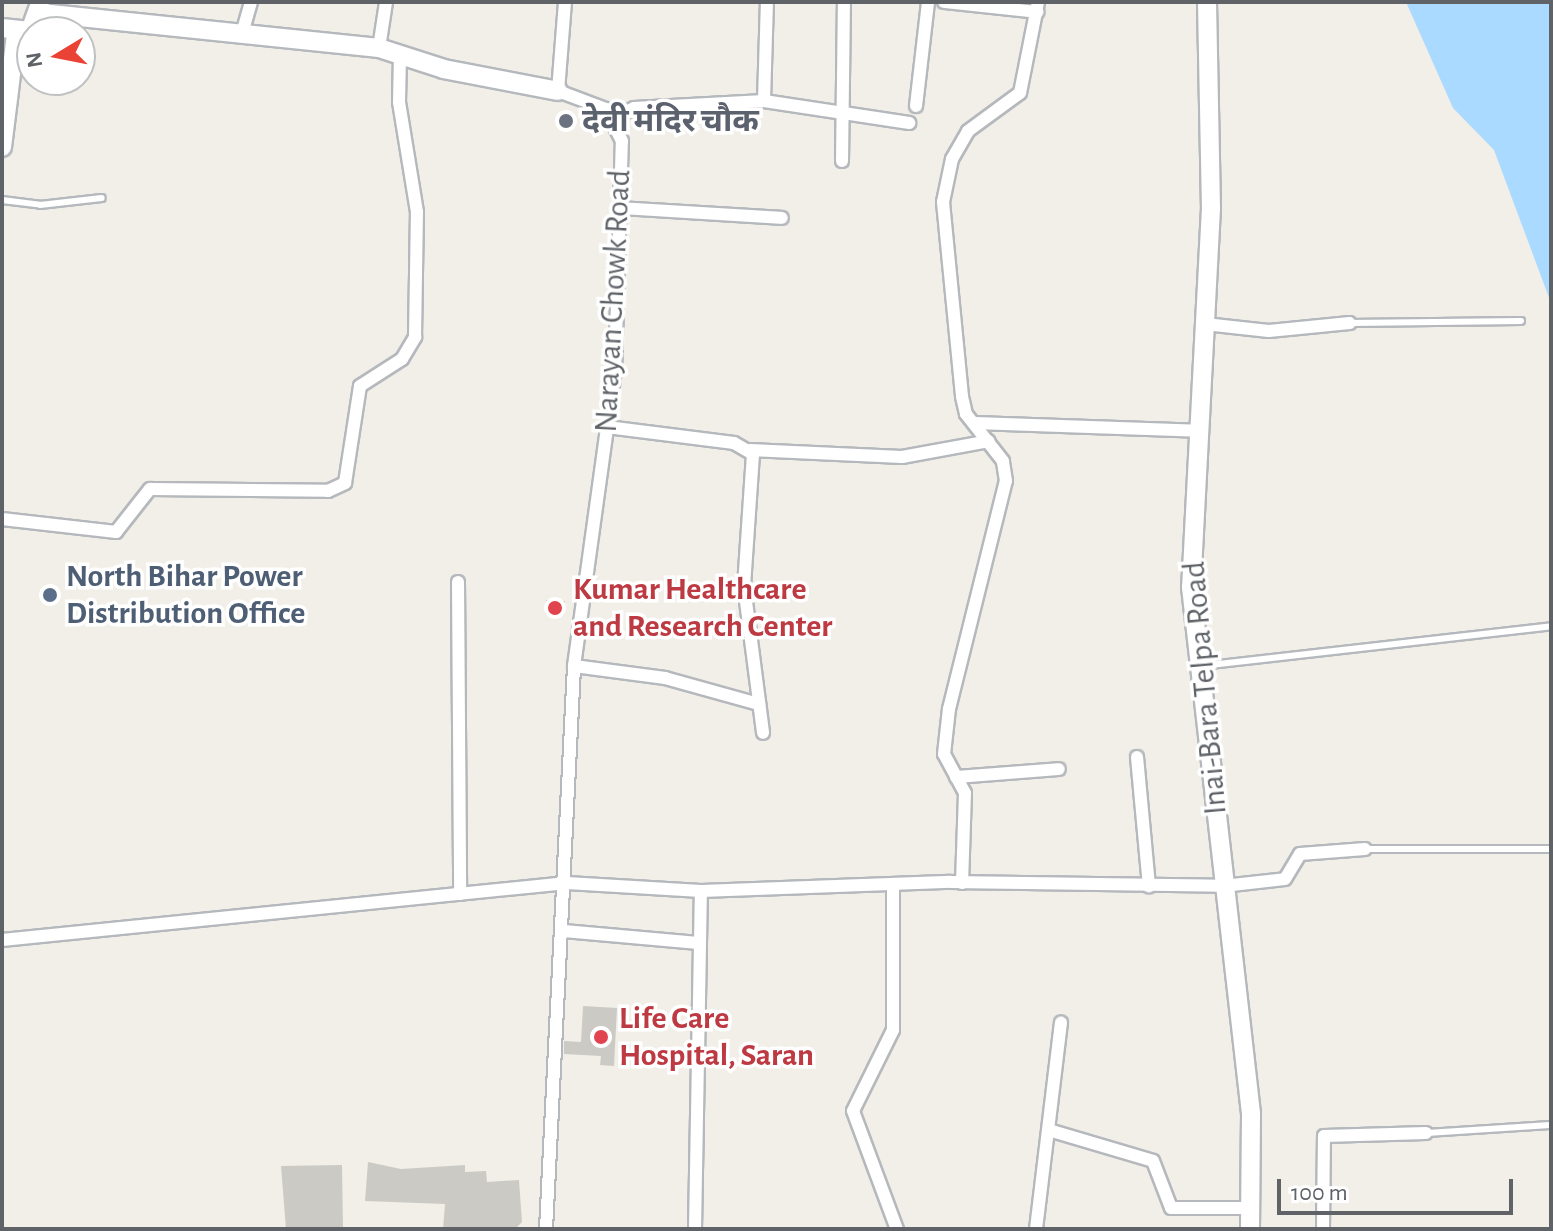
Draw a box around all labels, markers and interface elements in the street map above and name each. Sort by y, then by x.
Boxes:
north arrow [16,16,96,96]
text: N [22,50,46,69]
place label: देवी मंदिर चौक [582,102,759,140]
marker: देवी मंदिर चौक [557,112,575,130]
street label: Narayan Chowk Road [587,169,639,433]
place label: North Bihar Power Distribution Office [66,558,305,633]
street label: Inai-Bara Telpa Road [1175,560,1235,816]
place label: Kumar Healthcare and Research Center [573,571,832,646]
marker: North Bihar Power Distribution Office [41,586,59,604]
marker: Kumar Healthcare and Research Center [544,597,566,619]
place label: Life Care Hospital, Saran [619,1000,814,1075]
marker: Life Care Hospital, Saran [590,1026,612,1048]
scale bar [1281,1163,1517,1213]
text: 100 m [1291,1181,1348,1205]

